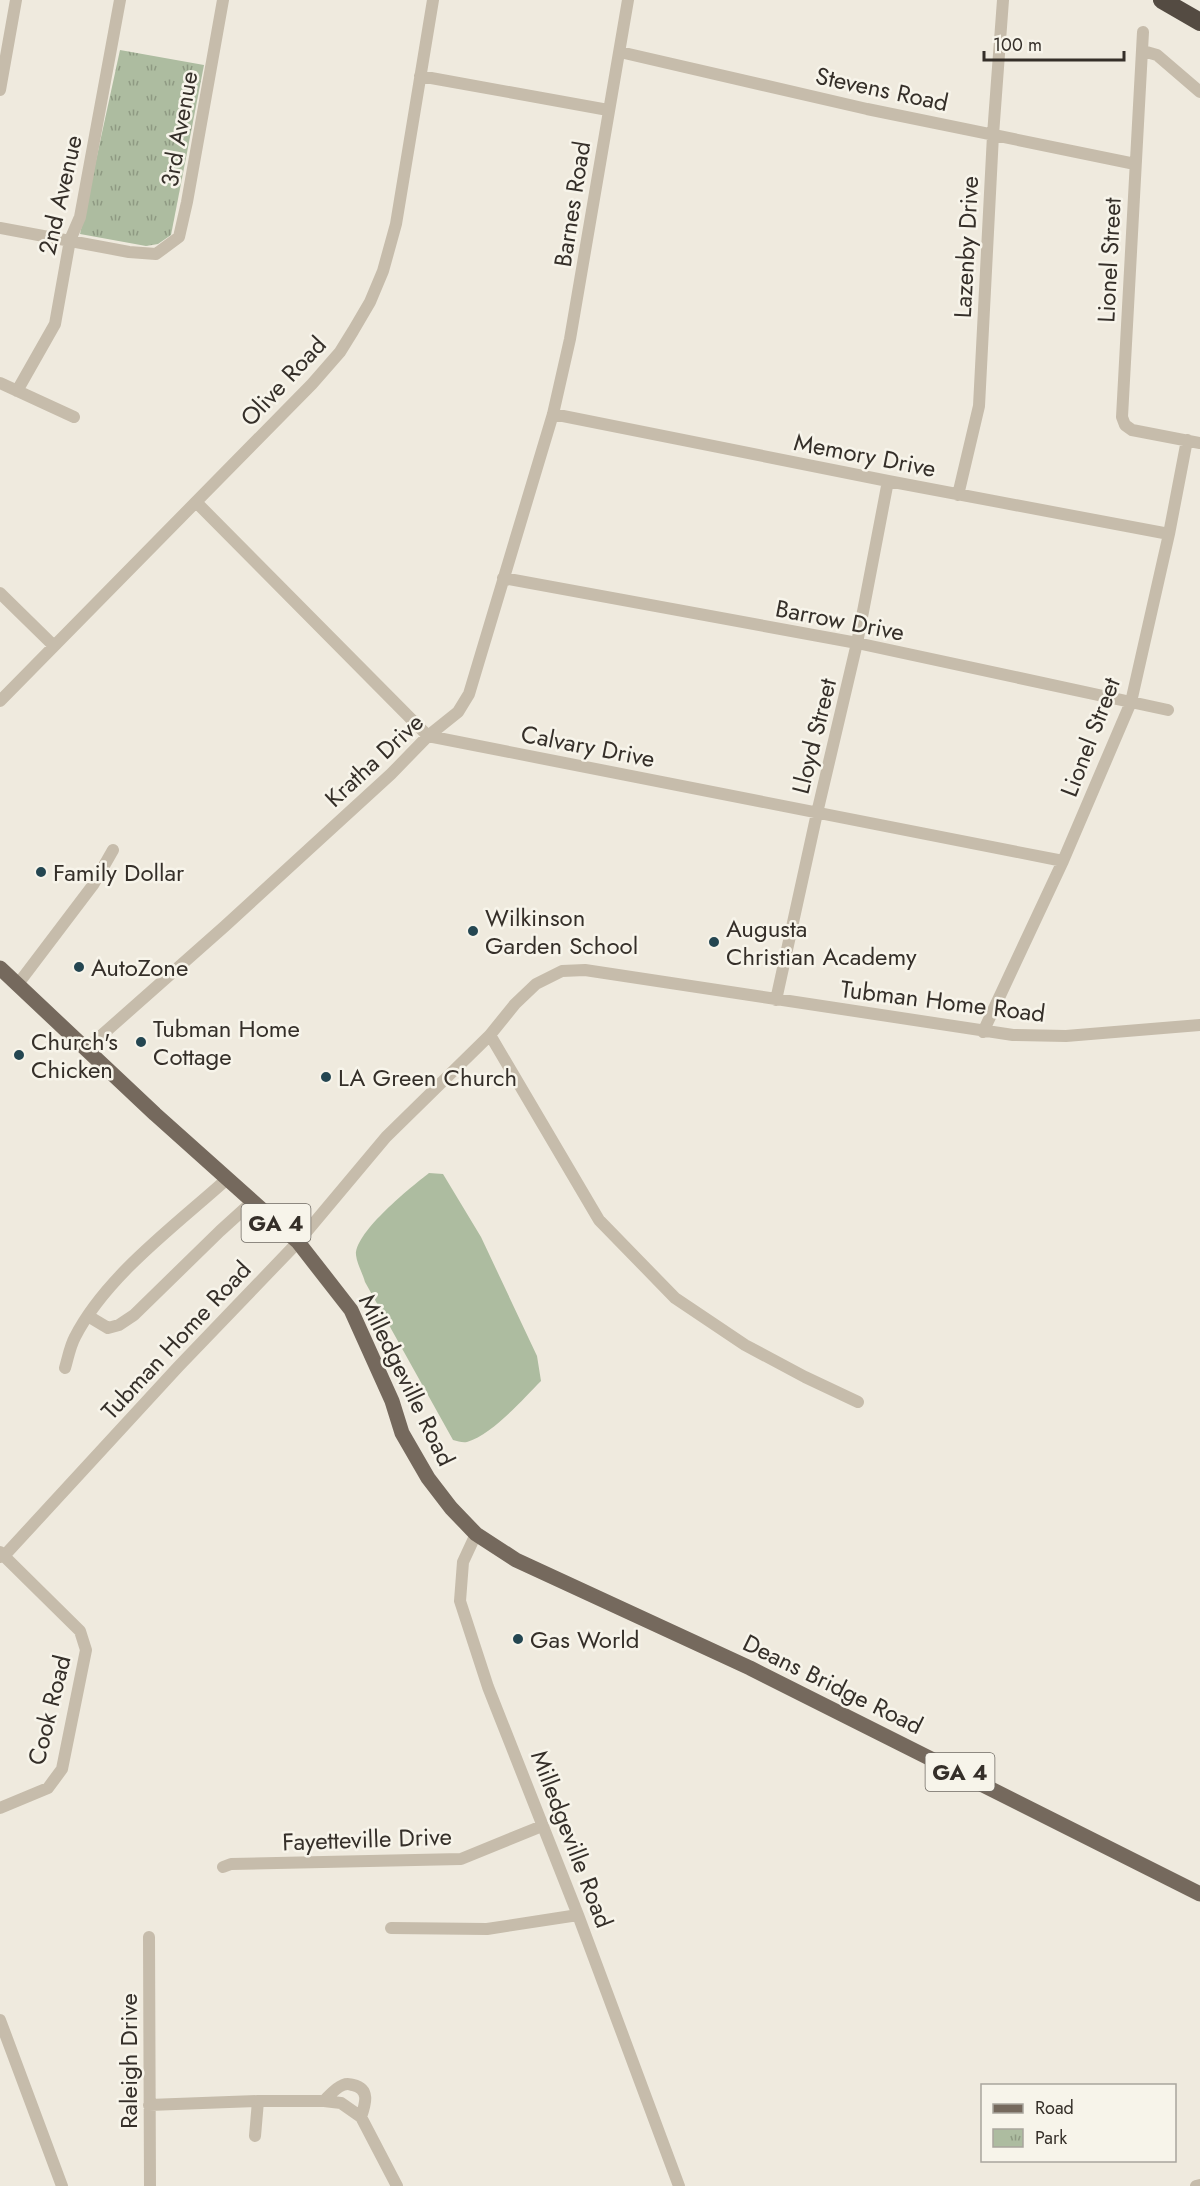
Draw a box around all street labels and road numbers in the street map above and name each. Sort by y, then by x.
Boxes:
street label: Stevens Road [812,58,952,120]
street label: 3rd Avenue [152,68,206,190]
street label: 2nd Avenue [29,132,91,258]
street label: Barnes Road [545,139,599,269]
street label: Lazenby Drive [945,175,987,319]
street label: Lionel Street [1088,196,1130,323]
street label: Olive Road [232,328,334,434]
street label: Memory Drive [791,424,939,486]
street label: Barrow Drive [773,590,907,650]
street label: Lionel Street [1051,672,1129,802]
street label: Lloyd Street [783,674,845,797]
street label: Kratha Drive [317,705,431,815]
street label: Calvary Drive [518,716,658,776]
street label: Tubman Home Road [839,971,1047,1031]
road number: GA 4 [242,1204,310,1242]
street label: Tubman Home Road [93,1253,259,1427]
street label: Milledgeville Road [350,1288,464,1472]
street label: Deans Bridge Road [737,1625,929,1743]
street label: Cook Road [18,1651,80,1769]
street label: Milledgeville Road [522,1745,622,1933]
road number: GA 4 [926,1753,994,1791]
street label: Fayetteville Drive [282,1819,452,1859]
street label: Raleigh Drive [111,1993,146,2129]

